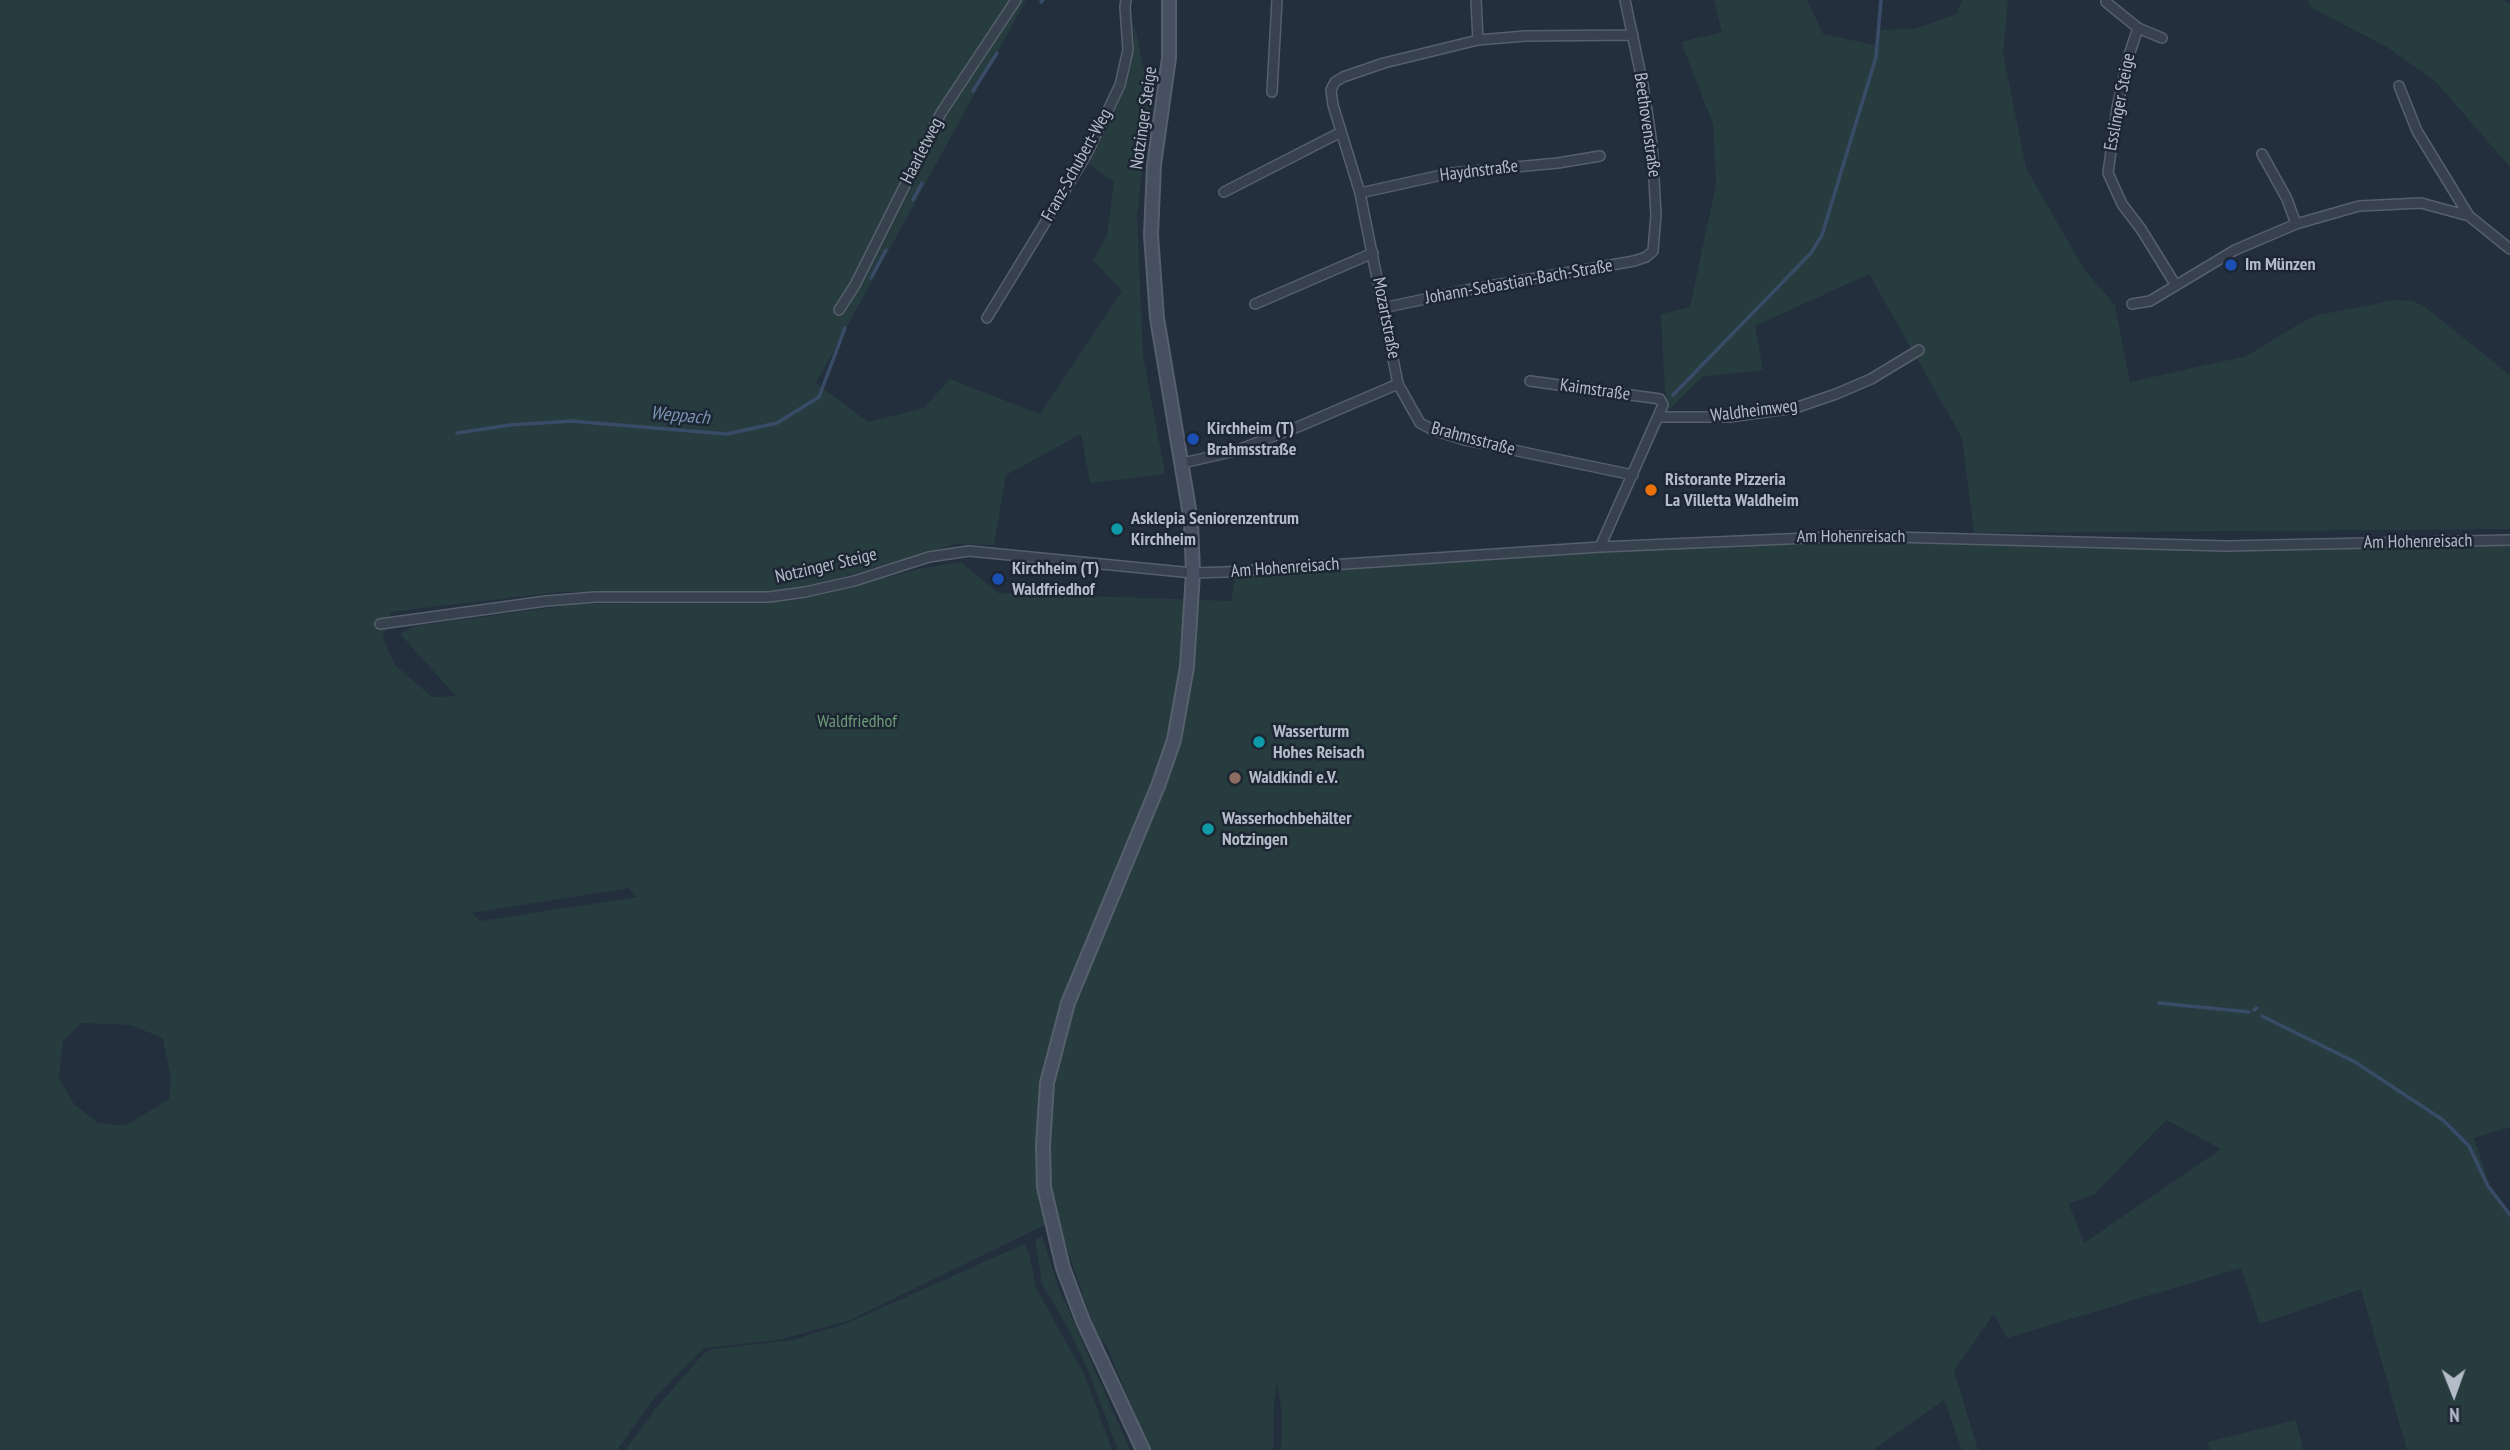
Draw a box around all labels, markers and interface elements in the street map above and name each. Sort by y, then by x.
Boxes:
street label: Esslinger Steige [2100,51,2140,153]
street label: Notzinger Steige [1126,65,1162,171]
street label: Beethovenstraße [1629,71,1665,179]
street label: Franz-Schubert-Weg [1037,105,1117,225]
street label: Haarletweg [896,114,948,188]
street label: Haydnstraße [1439,155,1519,187]
place label: Im Münzen [2245,254,2316,276]
street label: Johann-Sebastian-Bach-Straße [1424,255,1614,309]
marker: Im Münzen [2223,257,2239,273]
street label: Mozartstraße [1368,275,1404,361]
street label: Kaimstraße [1558,374,1632,406]
street label: Waldheimweg [1709,395,1799,427]
water label: Weppach [650,402,710,430]
street label: Brahmsstraße [1429,417,1517,461]
place label: Kirchheim (T) Brahmsstraße [1207,418,1296,460]
marker: Kirchheim (T) Brahmsstraße [1185,431,1201,447]
place label: Ristorante Pizzeria La Villetta Waldheim [1665,469,1799,512]
marker: Ristorante Pizzeria La Villetta Waldheim [1643,482,1659,498]
place label: Asklepia Seniorenzentrum Kirchheim [1131,508,1299,550]
marker: Asklepia Seniorenzentrum Kirchheim [1109,521,1125,537]
street label: Am Hohenreisach [1797,526,1905,548]
street label: Am Hohenreisach [2364,530,2472,554]
street label: Notzinger Steige [773,544,879,588]
street label: Am Hohenreisach [1230,553,1340,583]
place label: Kirchheim (T) Waldfriedhof [1012,558,1099,600]
marker: Kirchheim (T) Waldfriedhof [990,571,1006,587]
park label: Waldfriedhof [817,711,897,733]
place label: Wasserturm Hohes Reisach [1273,721,1365,764]
marker: Wasserturm Hohes Reisach [1251,734,1267,750]
place label: Waldkindi e.V. [1249,767,1338,789]
marker: Waldkindi e.V. [1227,770,1243,786]
place label: Wasserhochbehälter Notzingen [1222,808,1351,850]
marker: Wasserhochbehälter Notzingen [1200,821,1216,837]
north arrow [2419,1359,2489,1429]
text: N [2449,1403,2460,1427]

